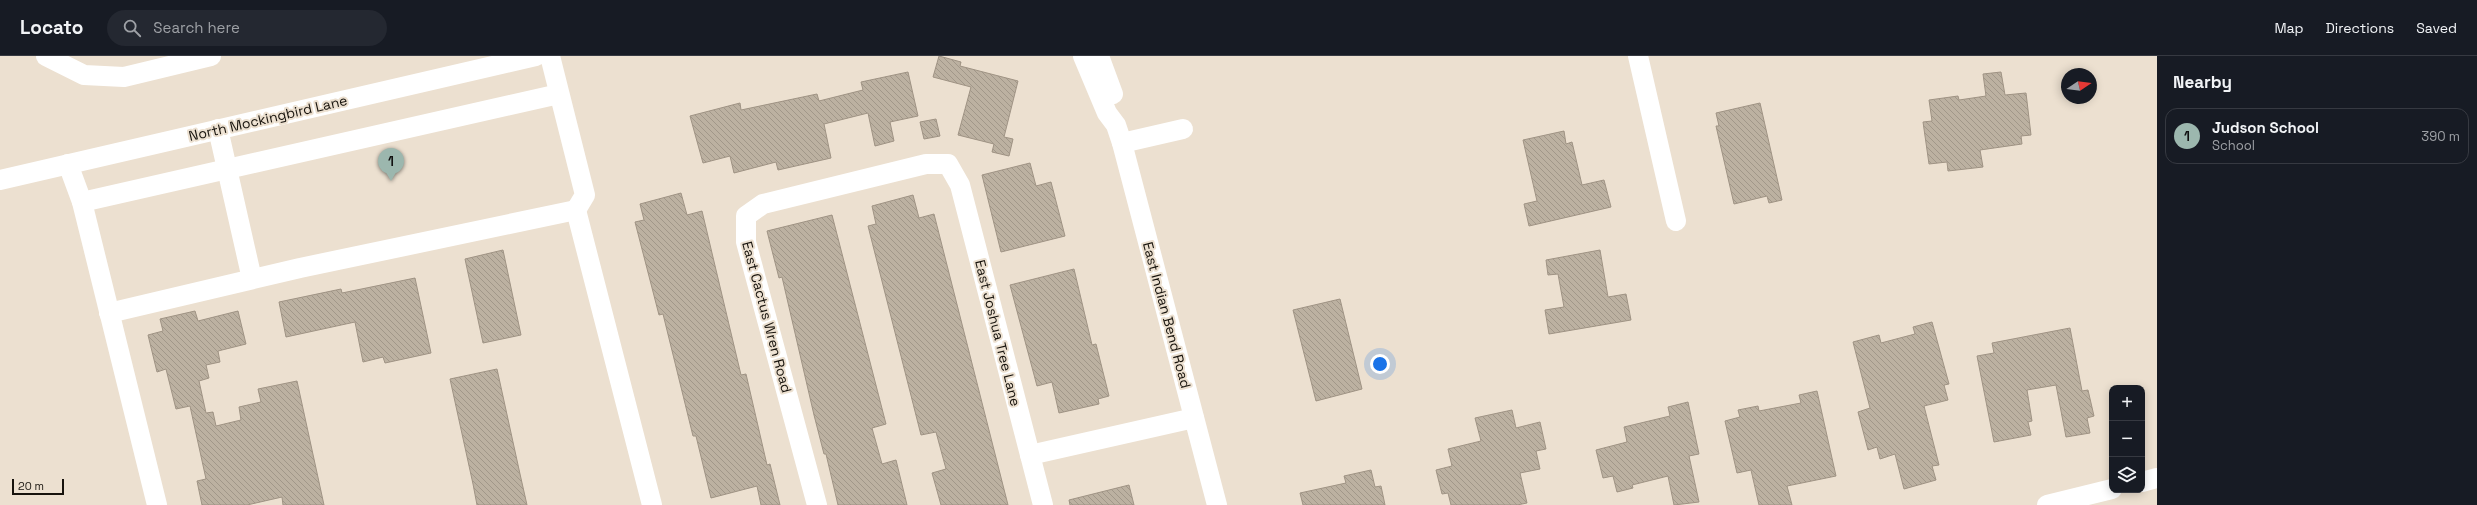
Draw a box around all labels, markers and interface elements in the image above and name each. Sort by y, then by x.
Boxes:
search box [107,10,387,46]
text: Locato [20,15,83,40]
icon: search [121,17,143,39]
text: Search here [153,18,240,37]
text: Map [2274,19,2304,37]
text: Directions [2326,19,2394,37]
text: Saved [2416,19,2457,37]
north arrow [2061,68,2097,104]
text: Nearby [2173,71,2232,93]
street label: North Mockingbird Lane [187,91,349,145]
text: Judson School [2212,118,2319,137]
text: 1 [2184,128,2190,145]
text: 390 m [2421,128,2460,145]
text: School [2212,137,2255,154]
pin: 1 [378,148,404,181]
street label: East Cactus Wren Road [738,239,796,395]
street label: East Indian Bend Road [1139,240,1195,390]
street label: East Joshua Tree Lane [971,258,1025,408]
your location [1370,354,1390,374]
map controls [2109,385,2145,493]
button: + [2109,385,2145,421]
button: − [2109,421,2145,457]
button: layers [2109,457,2145,493]
scale bar [12,477,64,496]
text: 20 m [18,479,44,493]

